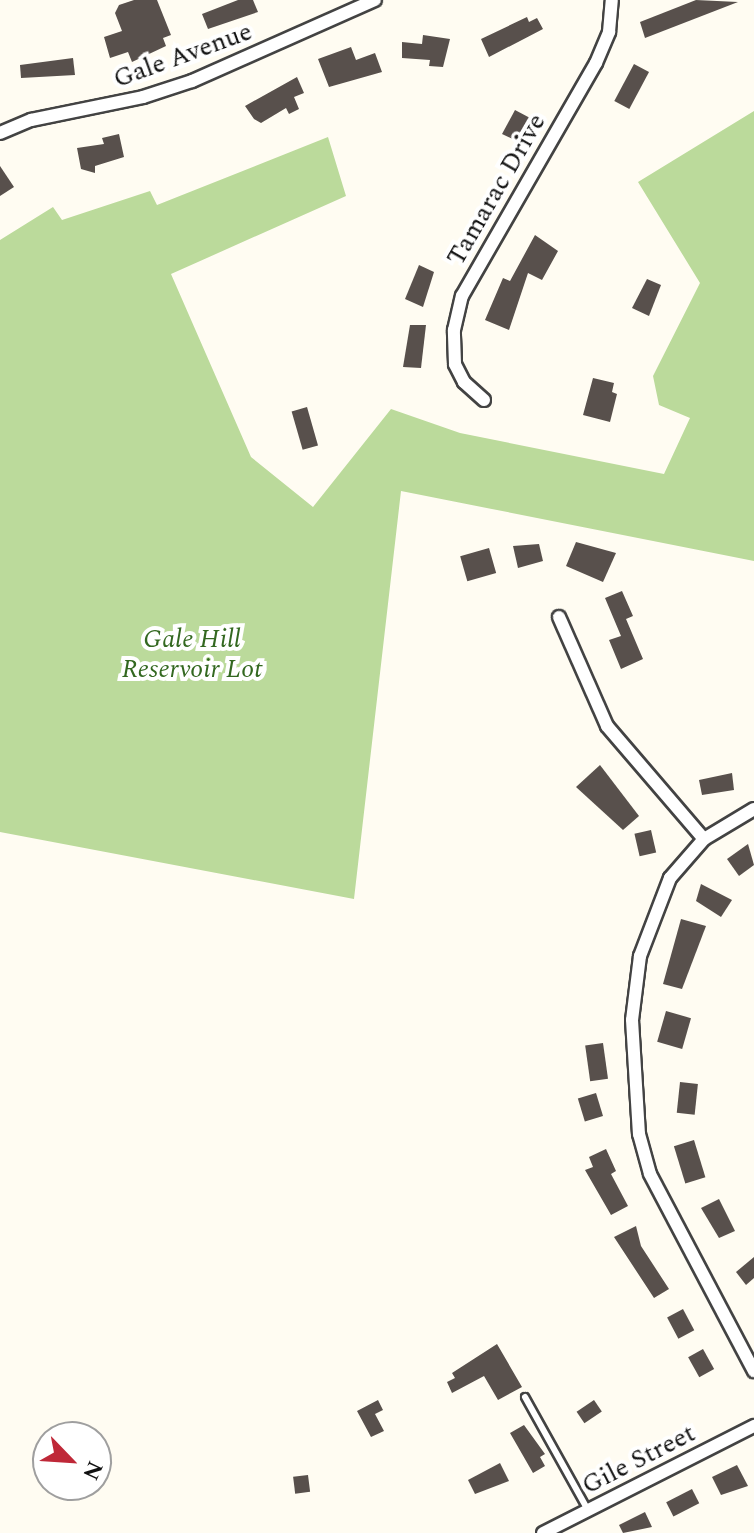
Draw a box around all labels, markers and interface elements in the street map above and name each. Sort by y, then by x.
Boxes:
street label: Gale Avenue [109,17,257,95]
street label: Tamarac Drive [441,109,553,271]
park label: Gale Hill Reservoir Lot [122,624,262,686]
street label: Gile Street [577,1418,701,1502]
north arrow [32,1421,112,1501]
text: N [74,1455,111,1486]

